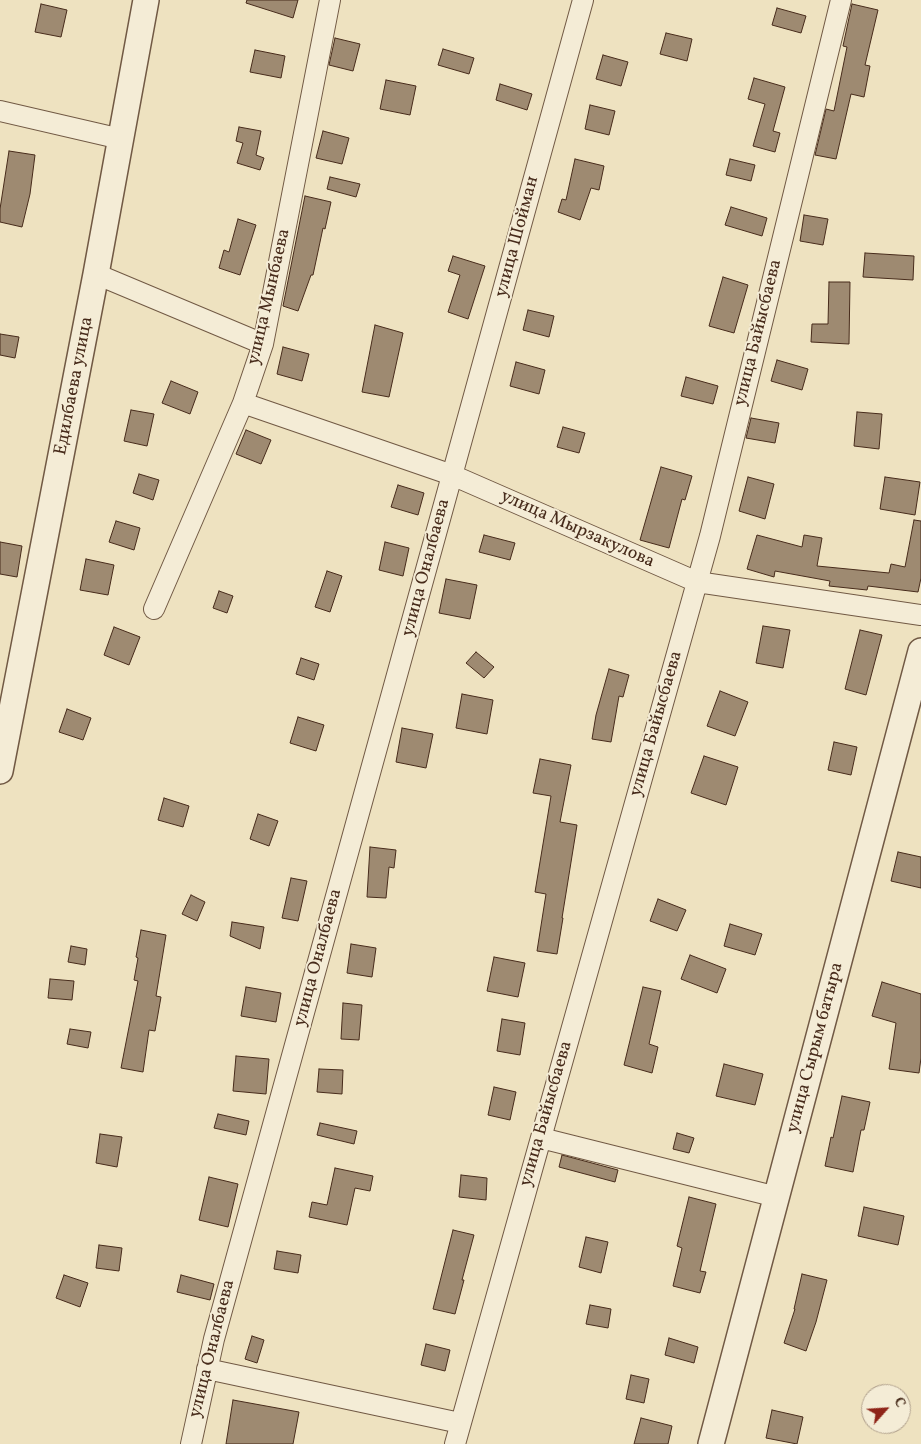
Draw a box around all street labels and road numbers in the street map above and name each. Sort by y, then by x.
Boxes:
street label: улица Шойман [491,174,545,300]
street label: улица Мынбаева [244,227,296,367]
street label: улица Байысбаева [730,257,788,409]
street label: Едилбаева улица [51,315,99,457]
street label: улица Мырзакулова [497,486,657,574]
street label: улица Оналбаева [398,497,456,639]
street label: улица Байысбаева [626,649,688,799]
street label: улица Оналбаева [290,887,348,1029]
street label: улица Сырым батыра [783,960,849,1136]
street label: улица Байысбаева [516,1039,578,1189]
street label: улица Оналбаева [185,1278,241,1420]

